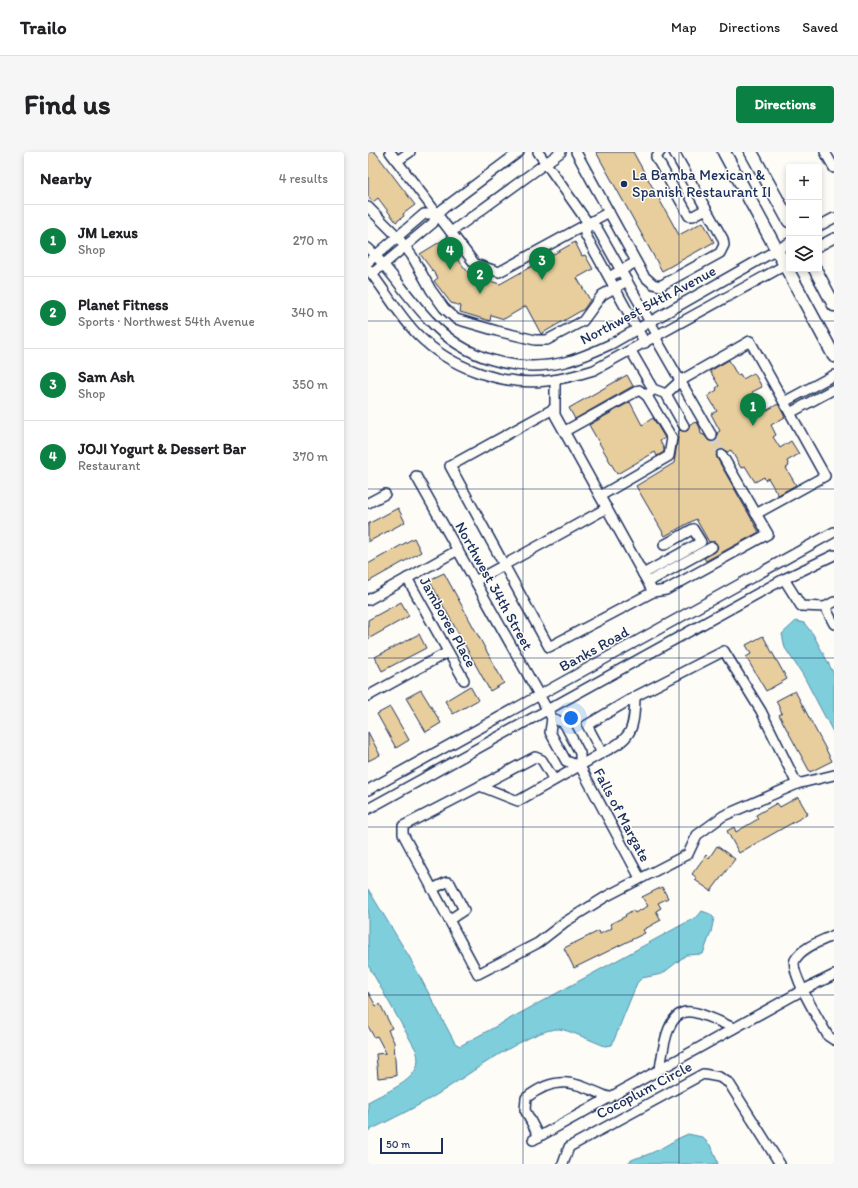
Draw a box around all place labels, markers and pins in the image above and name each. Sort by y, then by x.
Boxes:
place label: La Bamba Mexican & Spanish Restaurant II [632,166,771,201]
marker: La Bamba Mexican & Spanish Restaurant II [619,179,629,189]
pin: 4 [437,237,463,270]
pin: 3 [529,247,555,280]
pin: 2 [467,261,493,294]
pin: 1 [740,393,766,426]

